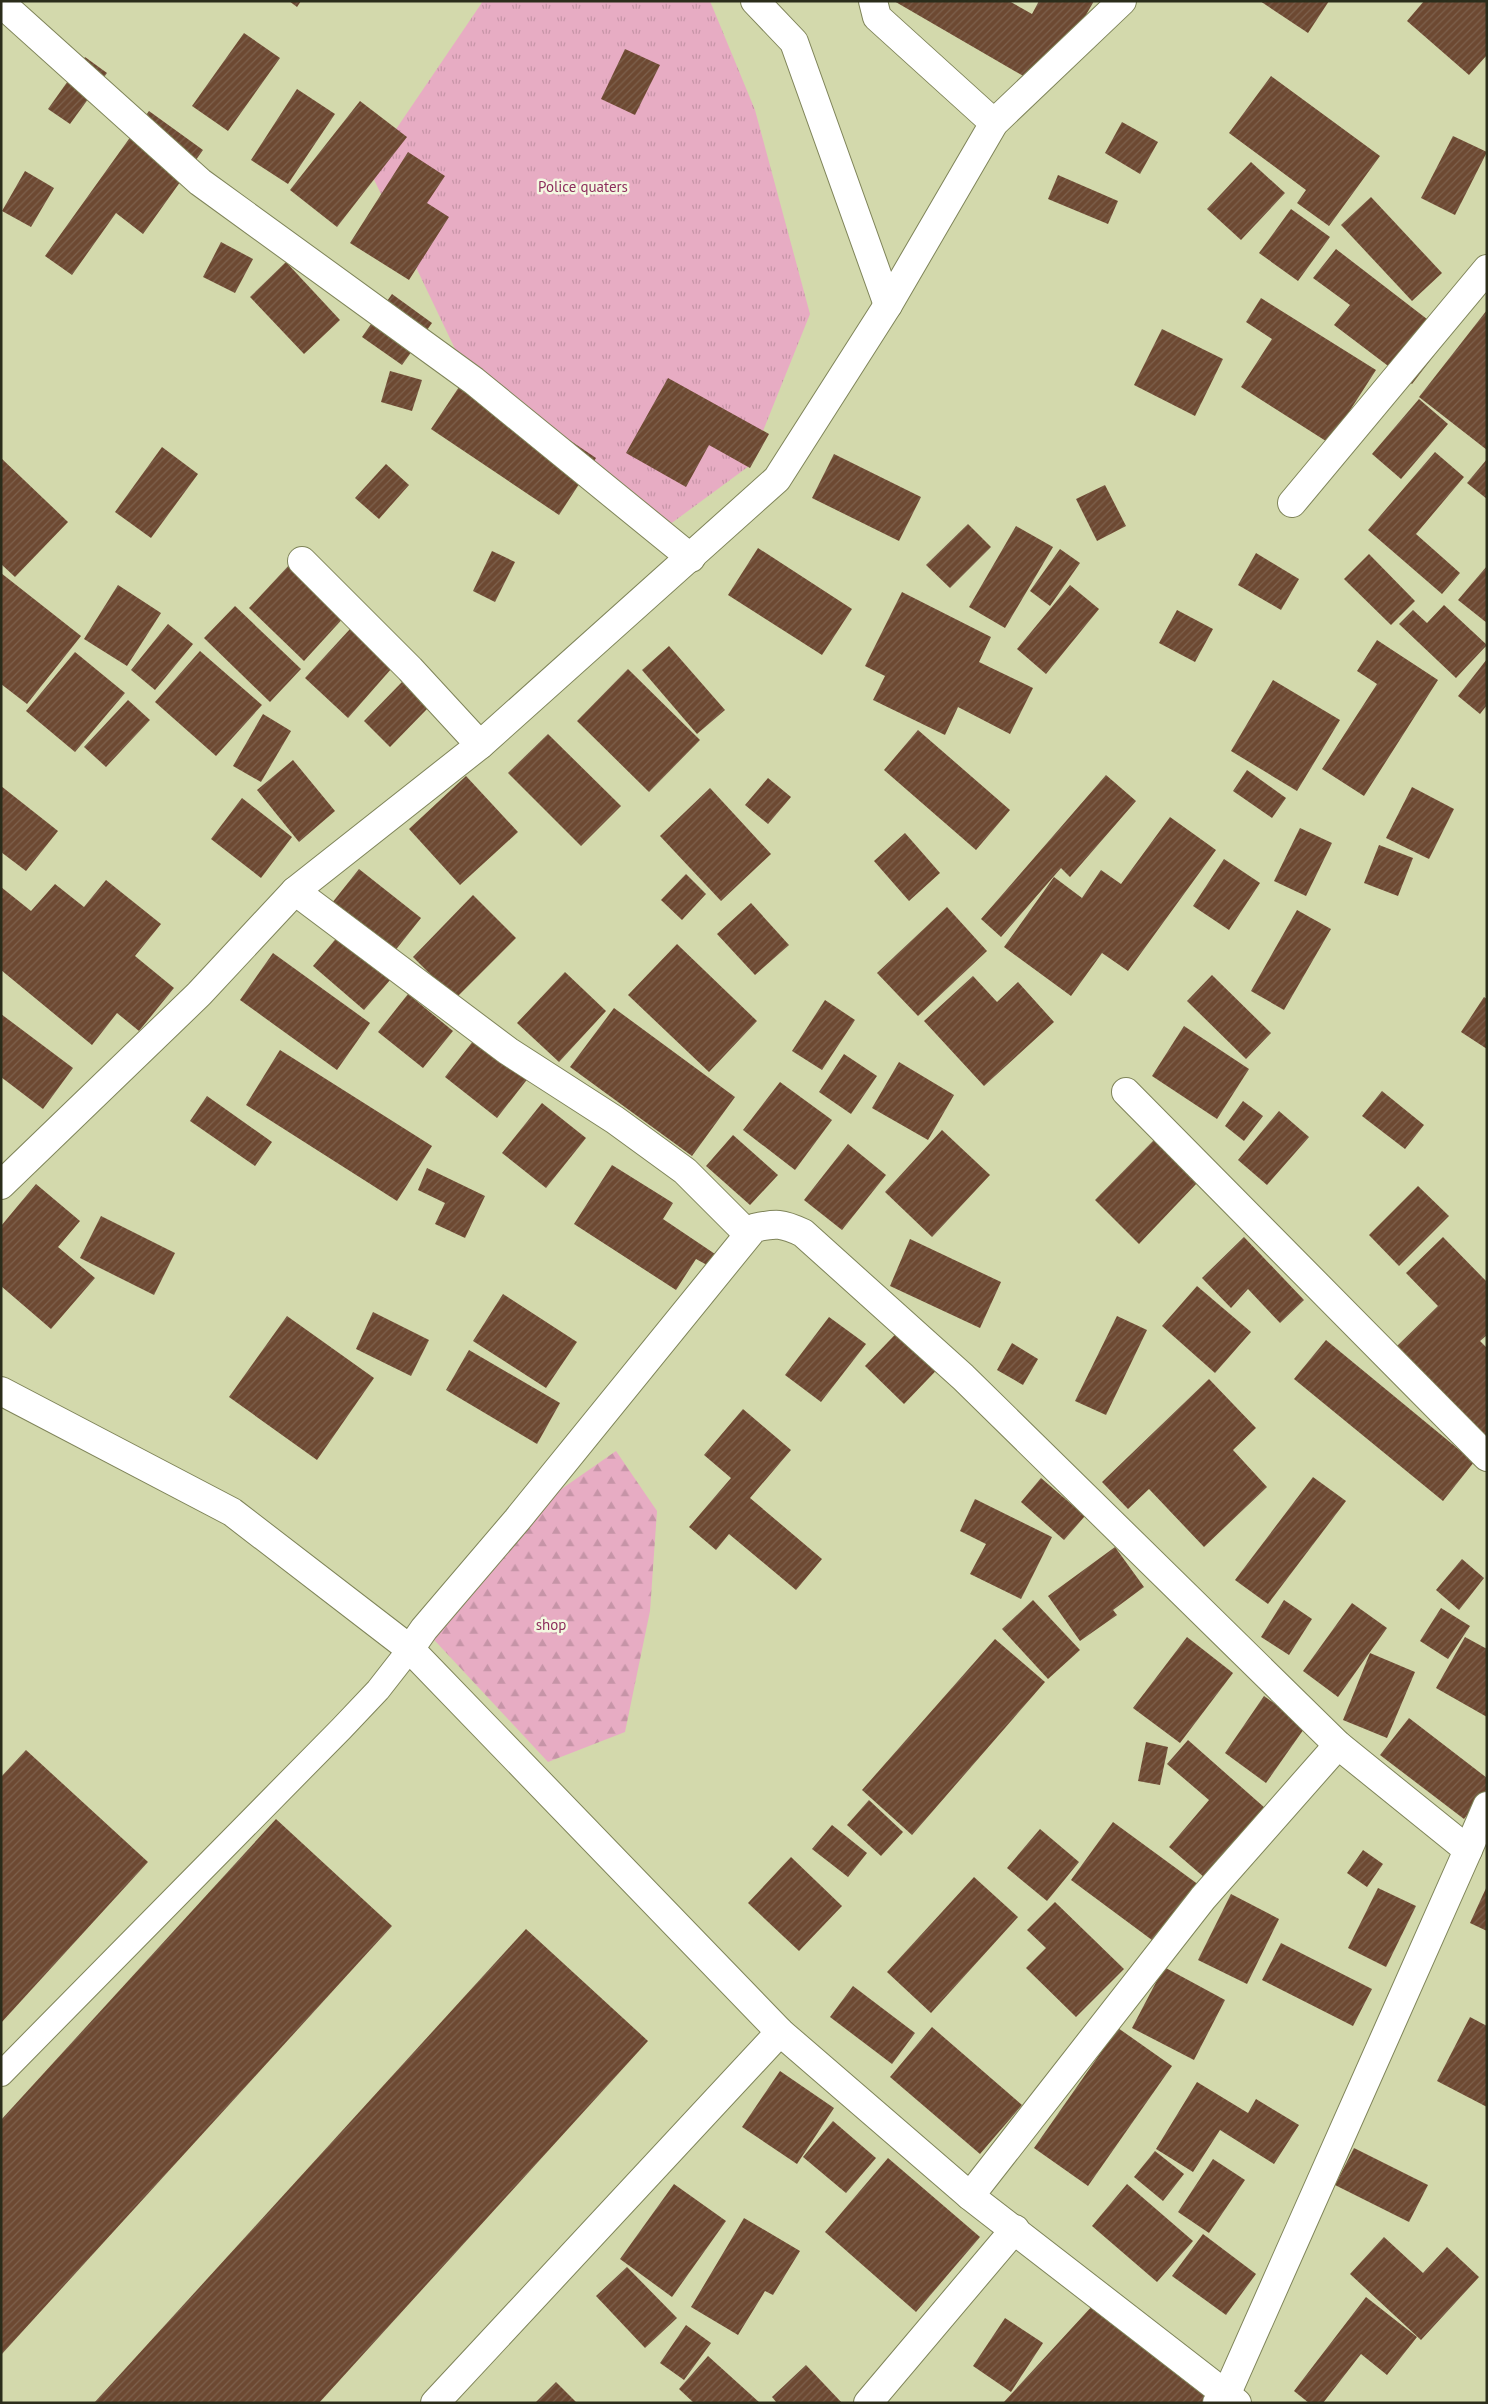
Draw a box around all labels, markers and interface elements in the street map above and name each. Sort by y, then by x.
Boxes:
park label: Police quaters [538,177,628,196]
park label: shop [536,1615,566,1634]

